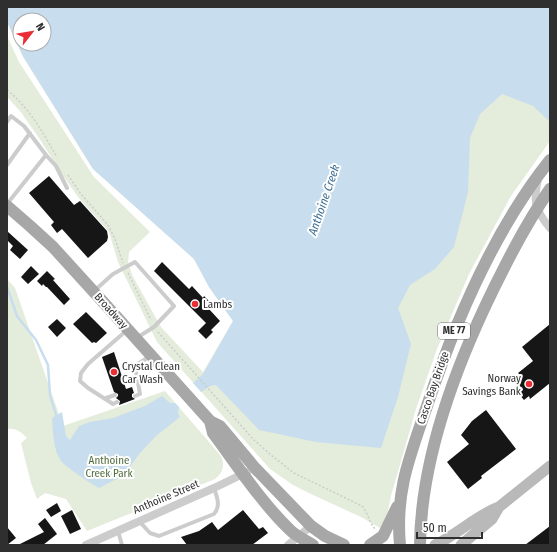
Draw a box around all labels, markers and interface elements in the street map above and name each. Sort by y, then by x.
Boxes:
north arrow [12,12,52,52]
text: N [33,21,47,33]
water label: Anthoine Creek [305,163,343,238]
street label: Broadway [92,290,131,332]
place label: Lambs [203,298,232,311]
marker: Lambs [190,299,200,309]
road number: ME 77 [438,323,470,339]
street label: Casco Bay Bridge [414,350,452,426]
place label: Crystal Clean Car Wash [122,360,180,386]
marker: Crystal Clean Car Wash [109,367,119,377]
place label: Norway Savings Bank [462,372,522,398]
marker: Norway Savings Bank [524,379,534,389]
park label: Anthoine Creek Park [85,454,133,480]
street label: Anthoine Street [131,477,201,517]
scale bar [417,514,482,540]
text: 50 m [423,521,447,535]

